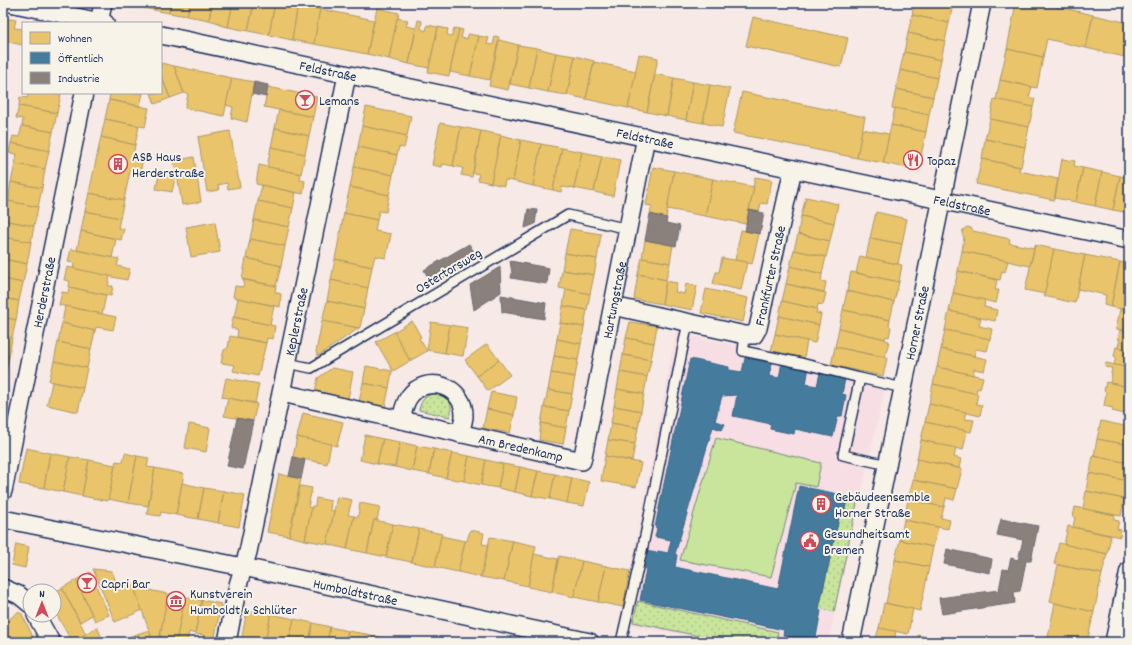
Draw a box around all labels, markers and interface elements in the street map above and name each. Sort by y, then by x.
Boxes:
legend [22,22,162,94]
text: Wohnen [58,31,93,48]
text: Öffentlich [58,51,103,68]
street label: Feldstraße [297,57,358,88]
text: Industrie [58,71,99,88]
bar icon: Lemans [294,89,316,111]
place label: Lemans [319,92,360,112]
street label: Feldstraße [614,124,675,155]
place label: ASB Haus Herderstraße [132,148,204,184]
restaurant icon: Topaz [902,149,924,171]
place label: Topaz [927,152,957,172]
building icon: ASB Haus Herderstraße [107,153,129,175]
street label: Feldstraße [931,191,992,222]
street label: Frankfurter Straße [751,224,792,328]
street label: Ostertorsweg [412,244,486,299]
street label: Herderstraße [28,255,62,330]
street label: Hartungstraße [598,260,633,341]
street label: Horner Straße [901,284,936,362]
street label: Keplerstraße [281,286,315,358]
street label: Am Bredenkamp [476,430,565,468]
place label: Gebäudeensemble Horner Straße [835,488,930,524]
building icon: Gebäudeensemble Horner Straße [810,493,832,515]
place label: Gesundheitsamt Bremen [824,525,910,561]
public building icon: Gesundheitsamt Bremen [799,530,821,552]
bar icon: Capri Bar [76,572,98,594]
street label: Humboldtstraße [311,574,399,612]
place label: Capri Bar [101,575,151,595]
north arrow [22,583,62,623]
place label: Kunstverein Humboldt & Schlüter [190,585,298,621]
text: N [39,587,45,603]
museum icon: Kunstverein Humboldt & Schlüter [165,590,187,612]

